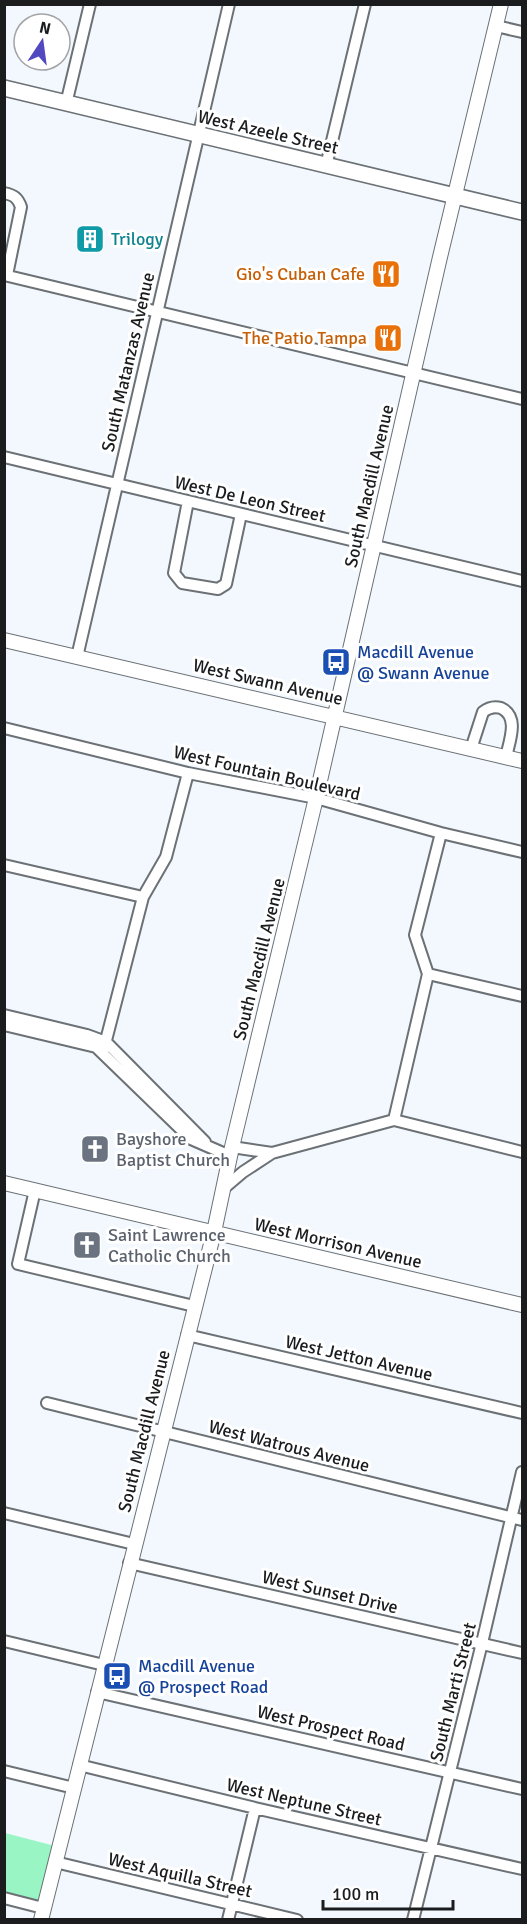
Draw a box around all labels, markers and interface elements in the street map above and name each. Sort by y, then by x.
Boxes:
north arrow [12,12,72,72]
text: N [37,17,53,39]
street label: West Azeele Street [196,105,340,159]
building icon: Trilogy [74,223,106,255]
place label: Trilogy [111,228,164,250]
restaurant icon: Gio's Cuban Cafe [370,258,402,290]
place label: Gio's Cuban Cafe [236,263,365,285]
street label: South Matanzas Avenue [97,270,159,454]
restaurant icon: The Patio Tampa [372,322,404,354]
place label: The Patio Tampa [242,327,367,349]
street label: South Macdill Avenue [340,402,398,570]
street label: West De Leon Street [172,471,328,527]
place label: Macdill Avenue @ Swann Avenue [357,641,490,684]
bus stop icon: Macdill Avenue @ Swann Avenue [320,646,352,678]
street label: West Swann Avenue [191,654,345,710]
street label: West Fountain Boulevard [171,741,363,805]
street label: South Macdill Avenue [228,876,290,1042]
place label: Bayshore Baptist Church [116,1128,230,1171]
church icon: Bayshore Baptist Church [79,1133,111,1165]
street label: West Morrison Avenue [252,1213,424,1273]
place label: Saint Lawrence Catholic Church [108,1224,231,1267]
church icon: Saint Lawrence Catholic Church [71,1229,103,1261]
street label: West Jetton Avenue [283,1330,435,1386]
street label: South Macdill Avenue [113,1348,175,1514]
street label: West Watrous Avenue [206,1415,372,1477]
street label: West Sunset Drive [260,1566,400,1618]
street label: South Marti Street [425,1620,481,1764]
place label: Macdill Avenue @ Prospect Road [138,1655,268,1698]
bus stop icon: Macdill Avenue @ Prospect Road [101,1660,133,1692]
street label: West Prospect Road [255,1700,407,1756]
street label: West Neptune Street [224,1773,384,1831]
street label: West Aquilla Street [106,1848,254,1902]
scale bar [323,1873,454,1911]
text: 100 m [332,1883,379,1905]

